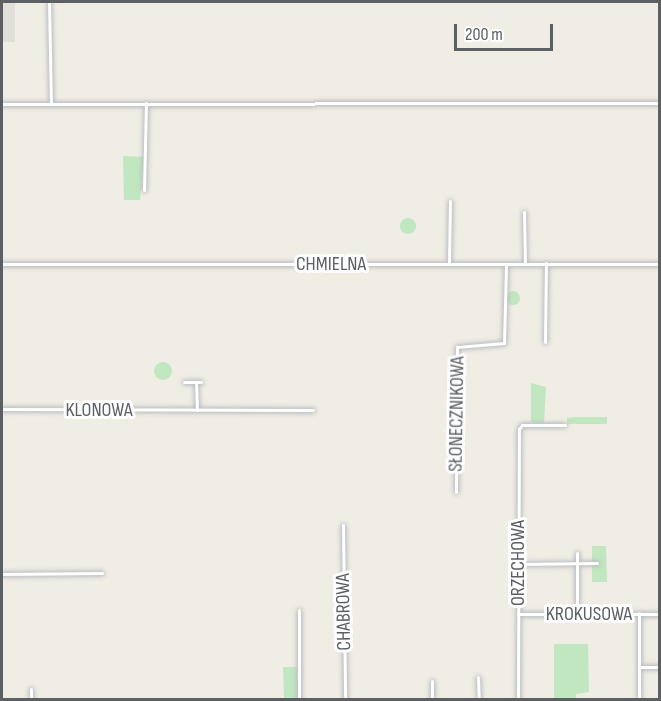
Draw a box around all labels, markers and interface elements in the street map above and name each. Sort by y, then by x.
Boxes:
scale bar [457,12,556,50]
text: 200 m [465,24,503,45]
street label: CHMIELNA [296,252,366,276]
street label: SŁONECZNIKOWA [444,356,470,472]
street label: KLONOWA [66,398,132,422]
street label: ORZECHOWA [506,520,530,606]
street label: CHABROWA [331,573,357,651]
street label: KROKUSOWA [546,602,632,626]

